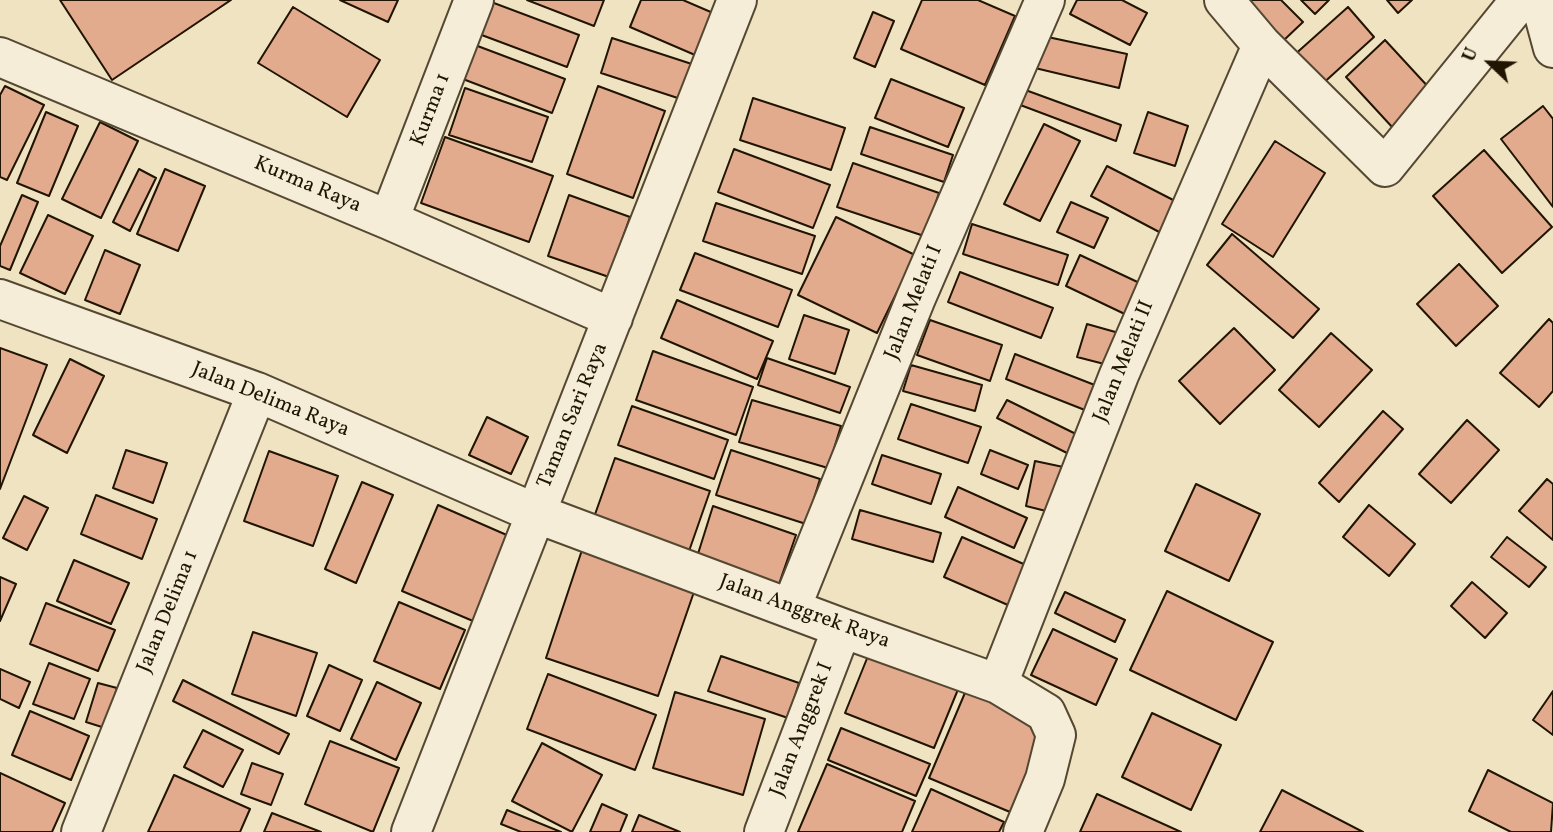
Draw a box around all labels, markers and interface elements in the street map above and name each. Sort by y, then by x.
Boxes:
north arrow [1455,28,1525,98]
text: U [1456,44,1485,66]
street label: Kurma 1 [407,70,457,150]
street label: Kurma Raya [250,152,364,220]
street label: Jalan Melati I [881,242,949,364]
street label: Jalan Melati II [1089,297,1161,427]
street label: Taman Sari Raya [533,340,615,492]
street label: Jalan Delima Raya [187,358,353,444]
street label: Jalan Delima 1 [133,547,205,677]
street label: Jalan Anggrek Raya [715,570,893,656]
street label: Jalan Anggrek I [766,659,840,801]

